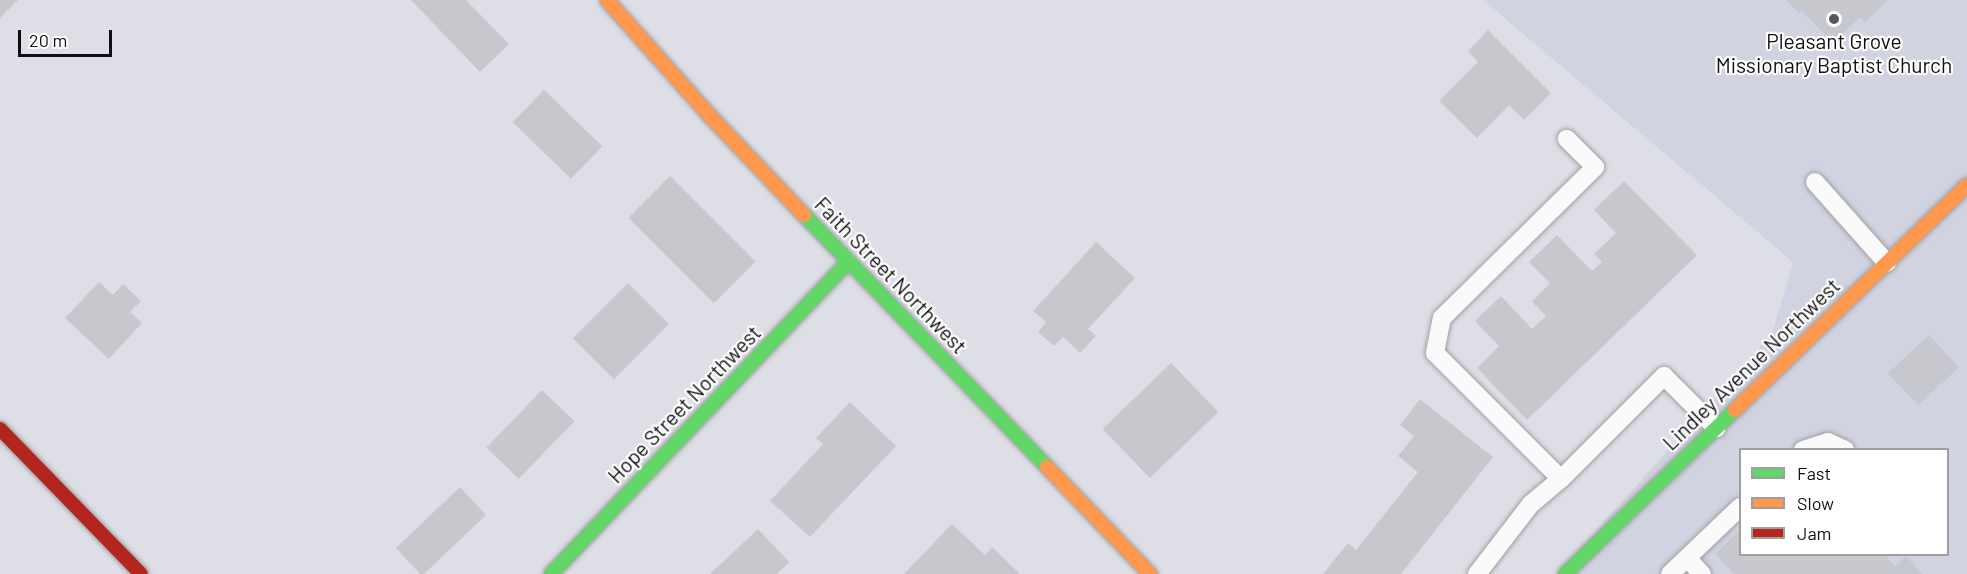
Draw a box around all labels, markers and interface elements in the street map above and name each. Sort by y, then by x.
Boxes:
marker: Pleasant Grove Missionary Baptist Church [1827,12,1841,26]
scale bar [21,18,116,56]
place label: Pleasant Grove Missionary Baptist Church [1716,28,1952,78]
text: 20 m [29,29,67,51]
street label: Faith Street Northwest [810,191,972,359]
street label: Lindley Avenue Northwest [1657,273,1845,455]
street label: Hope Street Northwest [602,320,766,488]
legend [1739,448,1949,556]
text: Fast [1797,462,1831,484]
text: Slow [1797,492,1834,514]
text: Jam [1797,522,1831,544]

